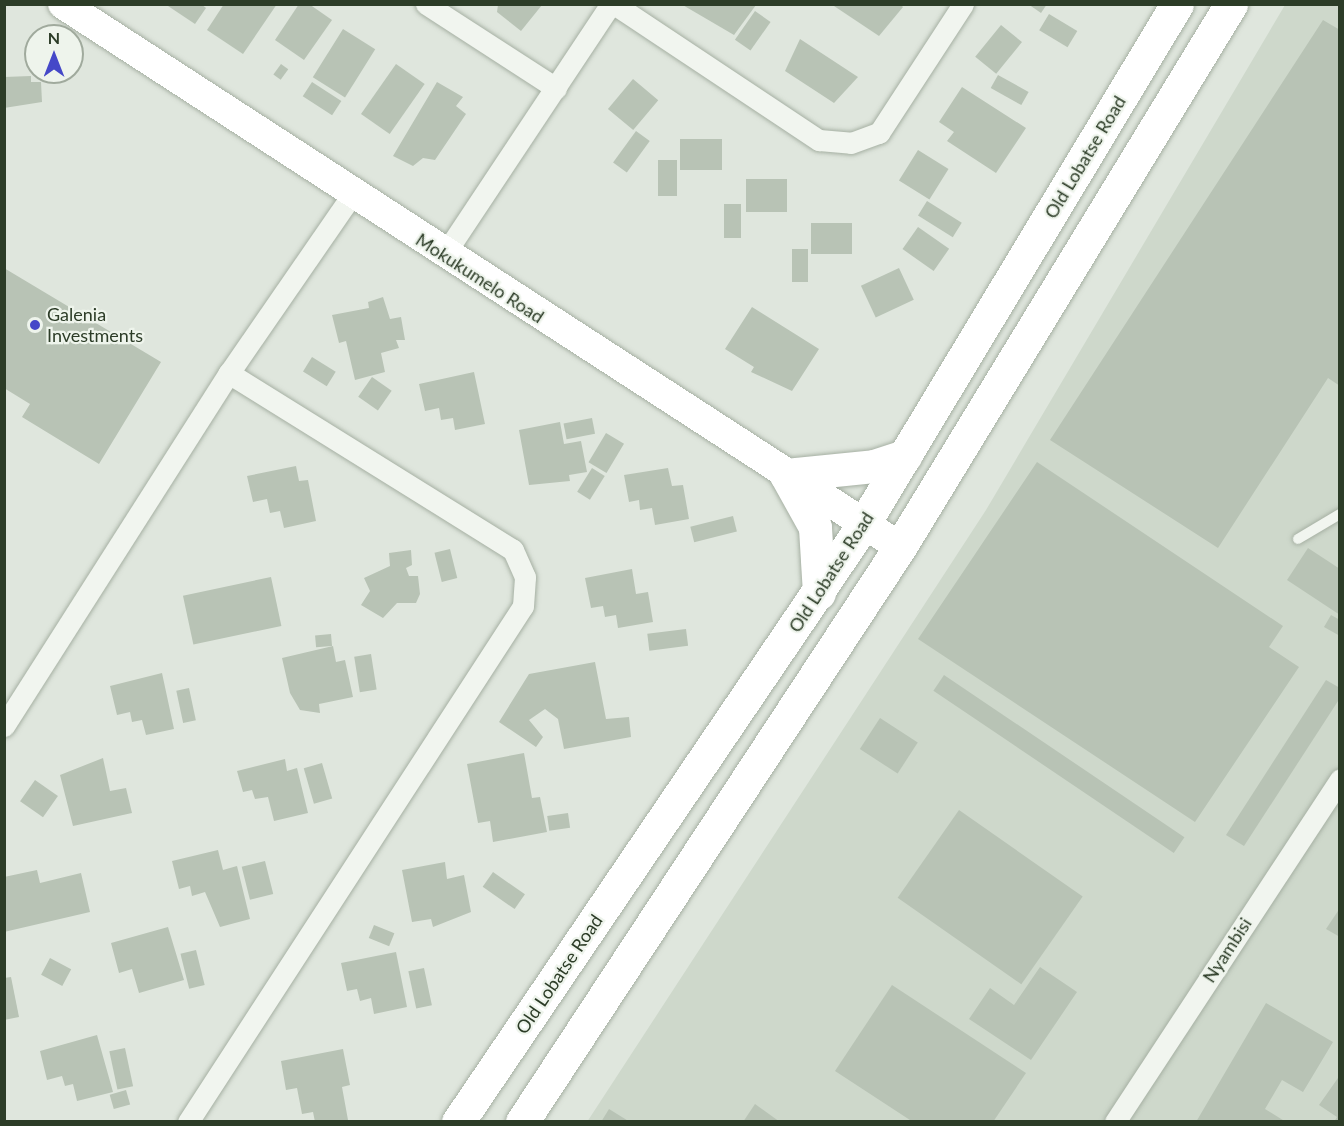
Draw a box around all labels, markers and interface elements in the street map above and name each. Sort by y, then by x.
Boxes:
north arrow [24,24,84,84]
text: N [48,28,60,47]
street label: Old Lobatse Road [1040,92,1130,222]
street label: Mokukumelo Road [412,229,548,327]
place label: Galenia Investments [47,304,143,346]
marker: Galenia Investments [28,318,42,332]
street label: Old Lobatse Road [784,508,878,636]
street label: Old Lobatse Road [511,910,607,1038]
street label: Nyambisi [1198,914,1256,986]

